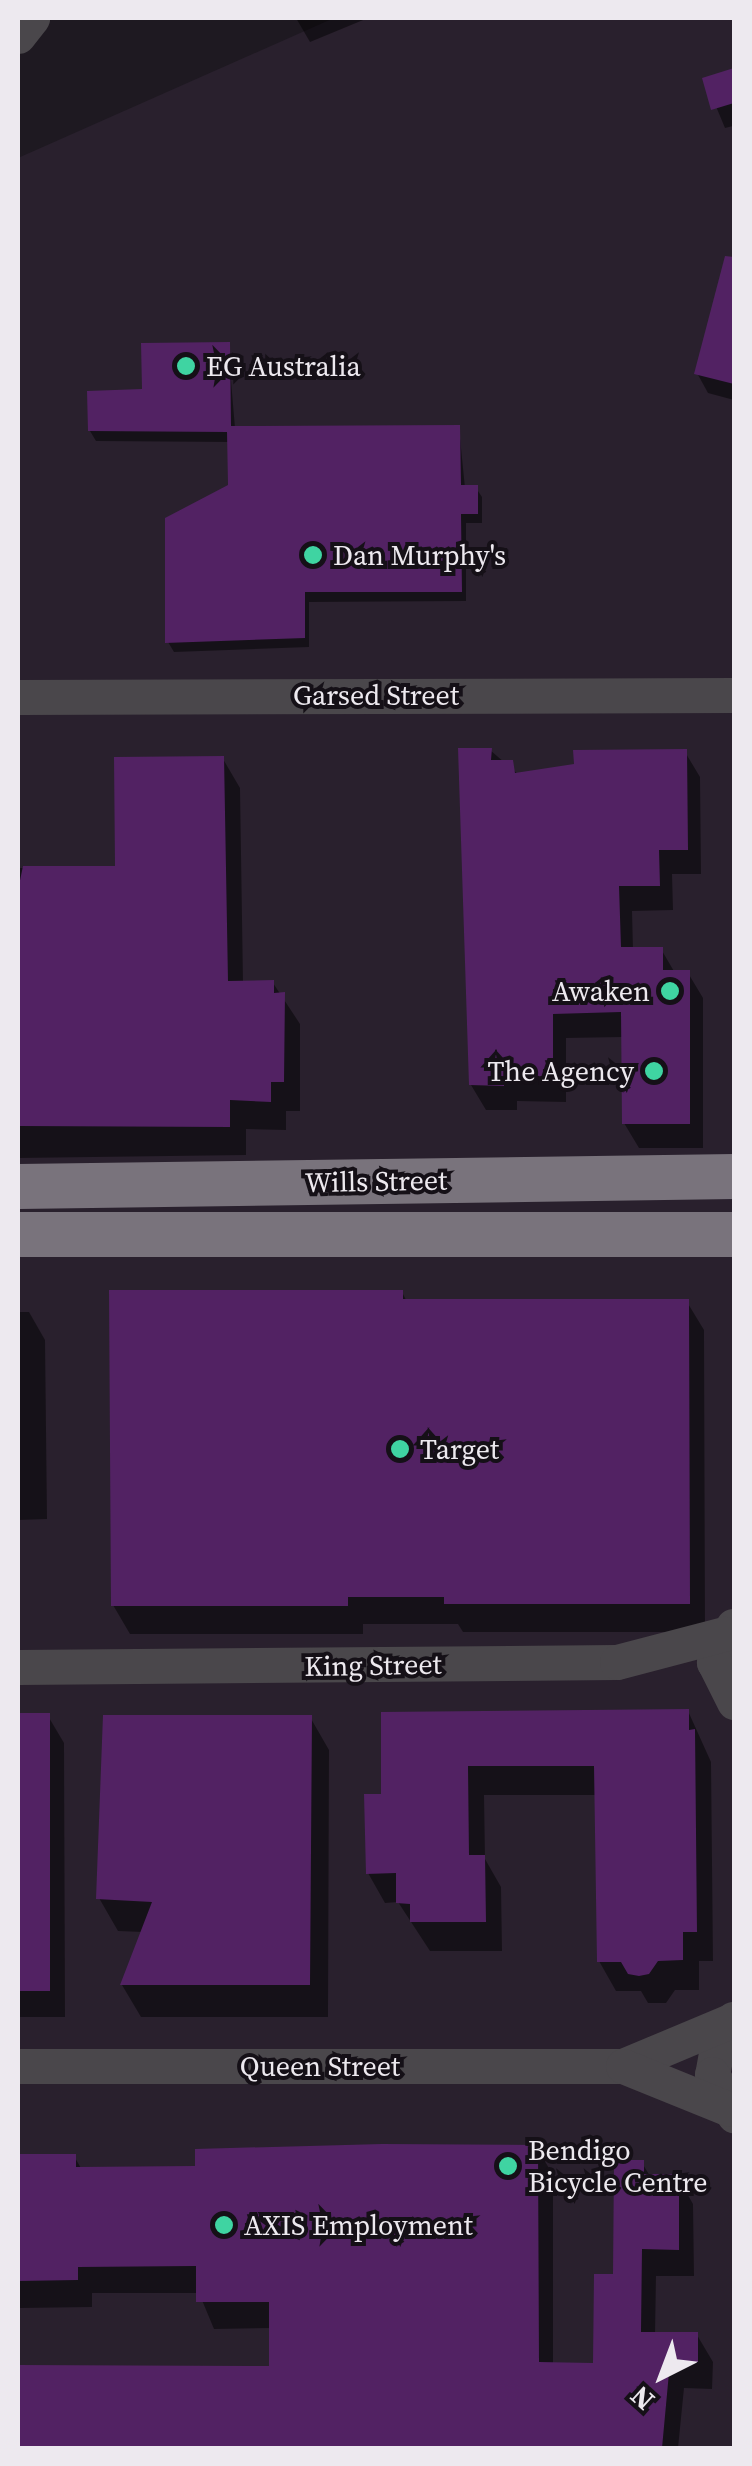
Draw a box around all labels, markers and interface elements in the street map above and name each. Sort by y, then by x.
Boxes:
place label: EG Australia [206,349,361,383]
marker: EG Australia [175,355,197,377]
place label: Dan Murphy's [333,538,506,572]
marker: Dan Murphy's [302,544,324,566]
street label: Garsed Street [293,678,459,712]
place label: Awaken [552,974,650,1008]
marker: Awaken [659,980,681,1002]
place label: The Agency [487,1054,634,1088]
marker: The Agency [643,1060,665,1082]
street label: Wills Street [304,1163,448,1199]
place label: Target [420,1432,499,1466]
marker: Target [389,1438,411,1460]
street label: King Street [304,1647,442,1683]
street label: Queen Street [240,2049,400,2083]
place label: Bendigo Bicycle Centre [528,2133,708,2199]
marker: Bendigo Bicycle Centre [497,2155,519,2177]
place label: AXIS Employment [244,2208,473,2242]
marker: AXIS Employment [213,2214,235,2236]
north arrow [612,2326,712,2426]
text: N [622,2377,662,2419]

